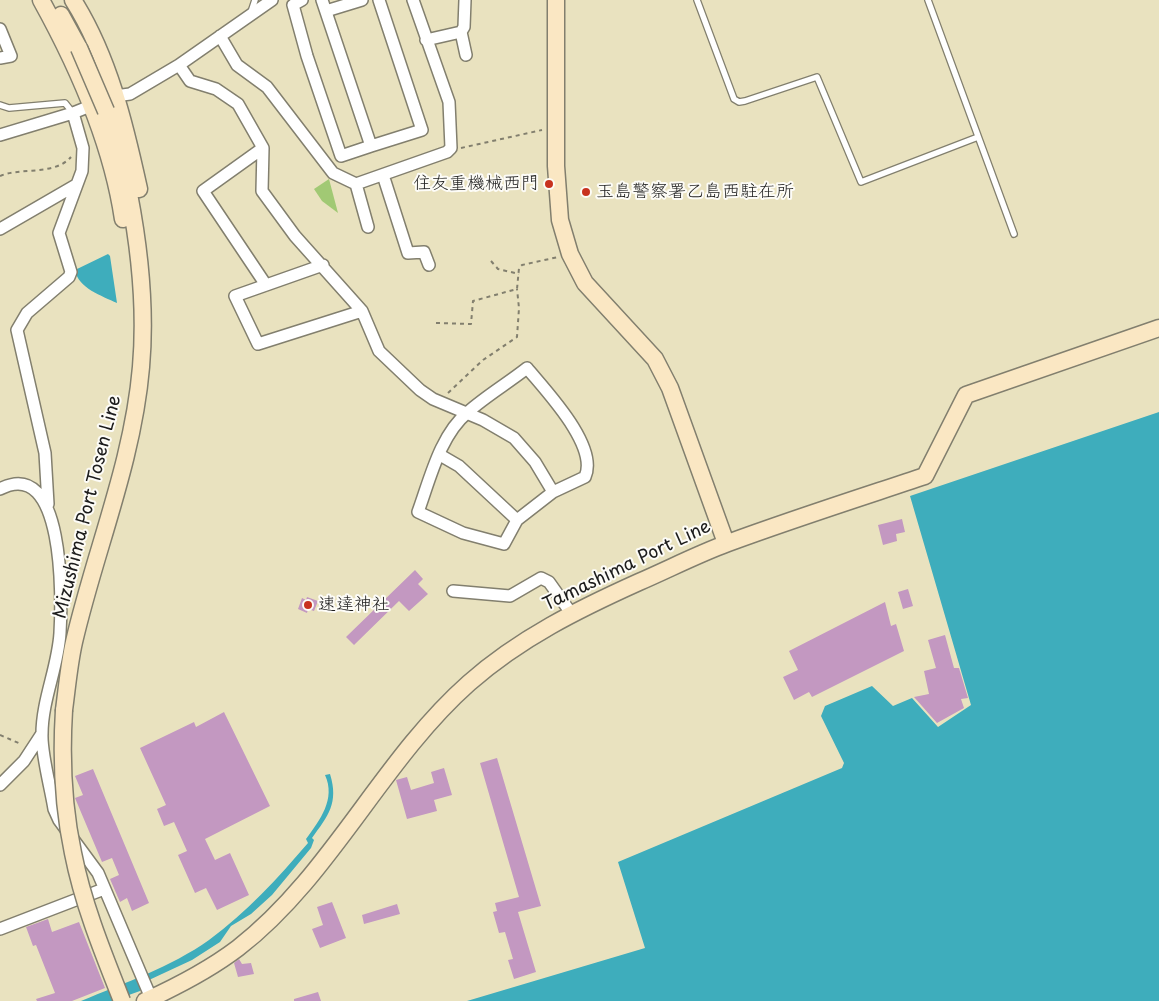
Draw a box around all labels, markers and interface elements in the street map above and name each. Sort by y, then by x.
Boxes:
place label: 住友重機械西門 [413,173,539,195]
marker: 住友重機械西門 [543,178,555,190]
place label: 玉島警察署乙島西駐在所 [596,181,794,203]
marker: 玉島警察署乙島西駐在所 [580,186,592,198]
street label: Mizushima Port Tosen Line [50,393,126,621]
street label: Tamashima Port Line [540,516,714,616]
place label: 速達神社 [318,594,390,616]
marker: 速達神社 [302,599,314,611]

